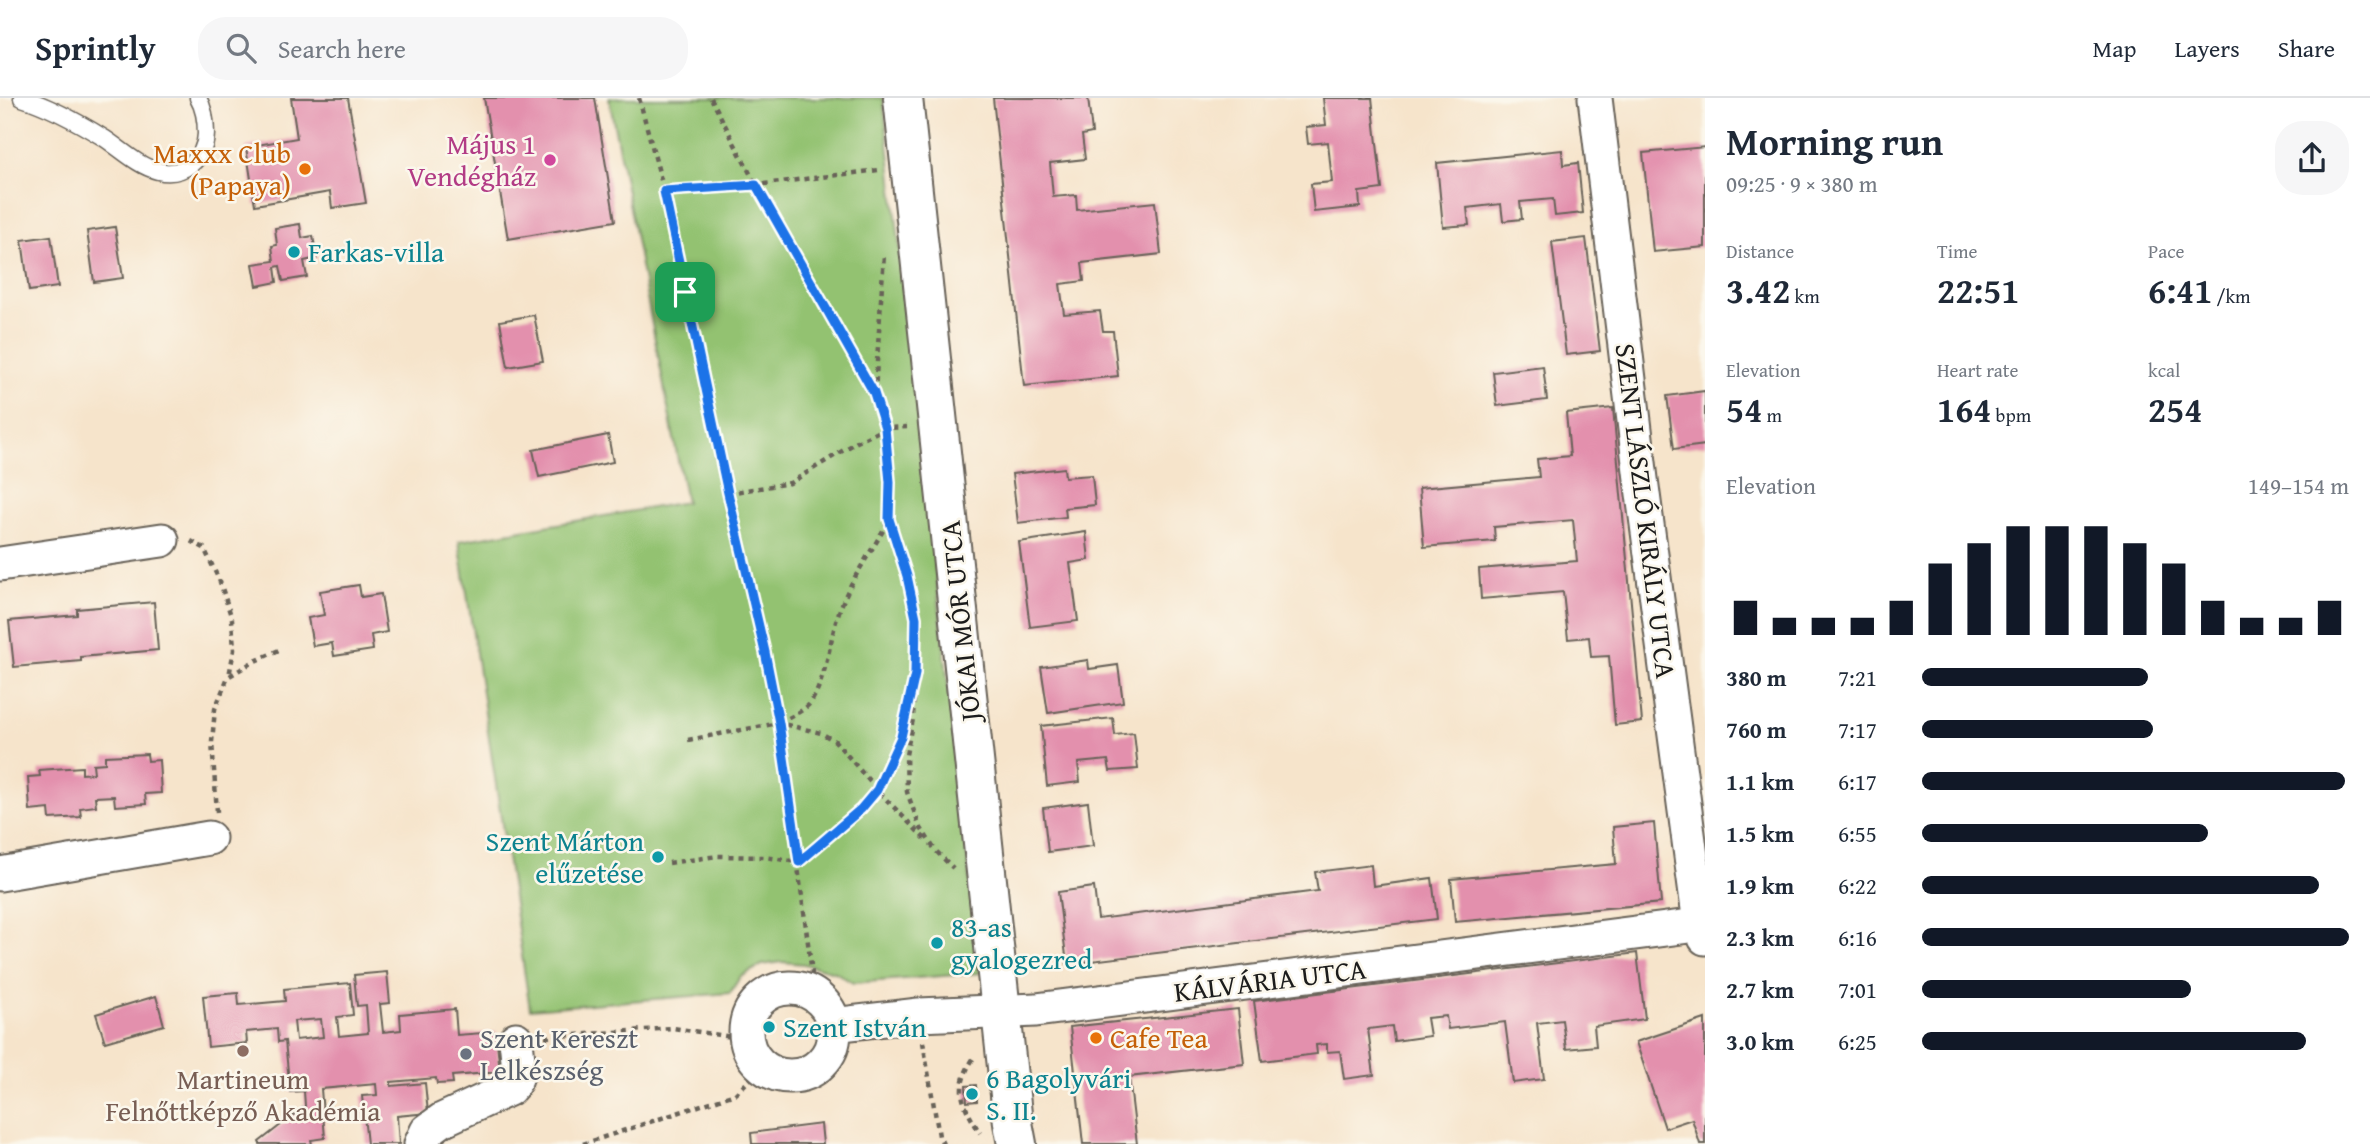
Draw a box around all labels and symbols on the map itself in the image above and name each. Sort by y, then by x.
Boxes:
place label: Május 1 Vendégház [407,123,536,196]
place label: Maxxx Club (Papaya) [153,132,291,205]
marker: Május 1 Vendégház [542,152,558,168]
marker: Maxxx Club (Papaya) [297,161,313,177]
place label: Farkas-villa [308,231,445,272]
marker: Farkas-villa [286,244,302,260]
pin [655,262,715,322]
street label: SZENT LÁSZLÓ KIRÁLY UTCA [1606,341,1687,681]
street label: JÓKAI MÓR UTCA [929,518,991,727]
place label: Szent Márton elűzetése [486,820,644,893]
marker: Szent Márton elűzetése [650,849,666,865]
place label: 83-as gyalogezred [951,906,1092,979]
marker: 83-as gyalogezred [929,935,945,951]
street label: KÁLVÁRIA UTCA [1171,947,1368,1012]
place label: Szent István [783,1006,927,1047]
place label: Szent Kereszt Lelkészség [480,1017,638,1090]
place label: Cafe Tea [1110,1017,1208,1058]
marker: Szent István [761,1019,777,1035]
marker: Cafe Tea [1088,1030,1104,1046]
marker: Martineum Felnőttképző Akadémia [235,1043,251,1059]
marker: Szent Kereszt Lelkészség [458,1046,474,1062]
place label: 6 Bagolyvári S. II. [986,1057,1131,1130]
place label: Martineum Felnőttképző Akadémia [106,1058,381,1131]
marker: 6 Bagolyvári S. II. [964,1086,980,1102]

